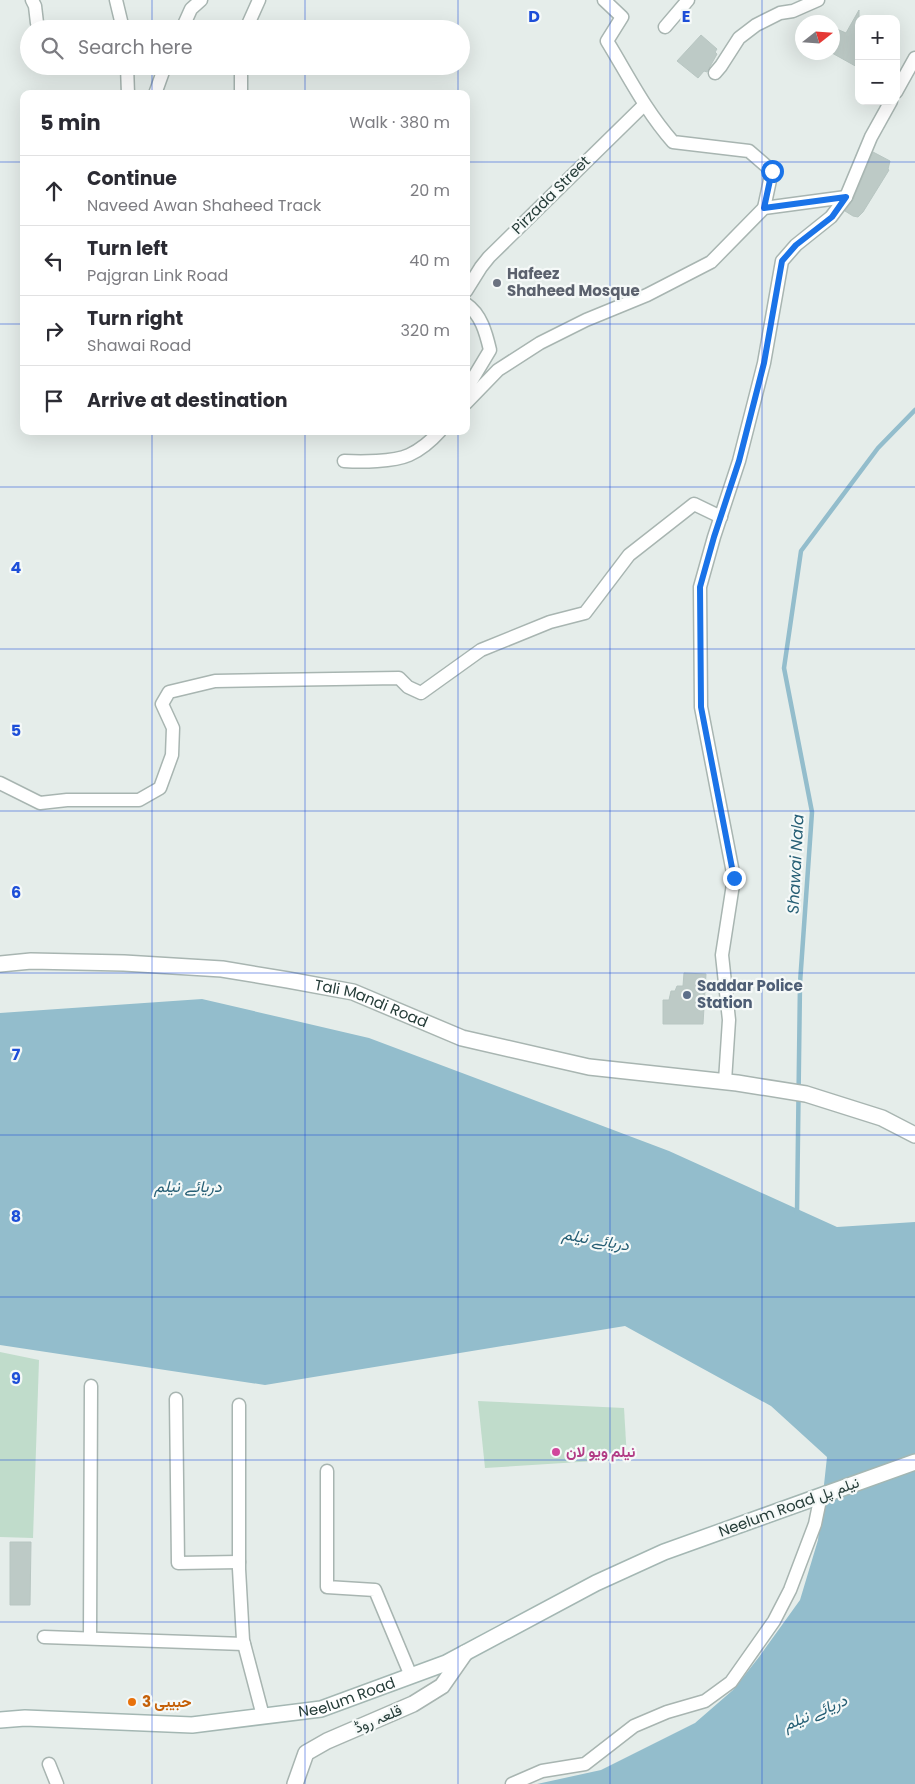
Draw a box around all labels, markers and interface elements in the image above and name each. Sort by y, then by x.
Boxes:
text: D [528,5,540,28]
text: E [682,5,690,28]
north arrow [795,15,840,60]
map controls [855,15,900,105]
button: + [855,15,900,60]
search box [20,20,470,75]
icon: search [38,34,66,62]
text: Search here [78,34,192,61]
button: − [855,60,900,105]
text: 5 min [40,108,101,137]
text: Walk · 380 m [349,111,450,134]
street label: Pirzada Street [507,151,595,239]
route start [761,160,784,183]
text: Continue [87,165,177,192]
icon: ahead [40,177,68,205]
text: 20 m [410,179,450,202]
text: Naveed Awan Shaheed Track [87,194,321,217]
text: Turn left [87,235,168,262]
icon: left [40,247,68,275]
text: 40 m [409,249,450,272]
place label: Hafeez Shaheed Mosque [507,263,640,301]
text: Pajgran Link Road [87,264,228,287]
marker: Hafeez Shaheed Mosque [491,277,503,289]
text: Turn right [87,305,183,332]
icon: right [40,317,68,345]
text: 320 m [401,319,450,342]
text: Shawai Road [87,334,191,357]
icon: arrive [40,387,68,415]
text: Arrive at destination [87,387,288,414]
text: 4 [11,556,22,579]
text: 5 [11,719,21,742]
water label: Shawai Nala [781,813,810,914]
route end [723,867,746,890]
text: 6 [11,881,21,904]
street label: Tali Mandi Road [313,974,431,1032]
place label: Saddar Police Station [697,975,803,1013]
marker: Saddar Police Station [681,989,693,1001]
text: 7 [12,1043,21,1066]
water label: دریائے نیلم [153,1175,222,1198]
text: 8 [11,1205,21,1228]
water label: دریائے نیلم [560,1222,631,1257]
text: 9 [11,1367,21,1390]
place label: نیلم ویو لان [566,1441,635,1462]
marker: نیلم ویو لان [550,1446,562,1458]
street label: Neelum Road نیلم پل [716,1471,862,1542]
street label: Neelum Road [297,1672,398,1722]
water label: دریائے نیلم [779,1689,851,1737]
place label: حبیبی 3 [142,1691,192,1712]
marker: حبیبی 3 [126,1696,138,1708]
street label: قلعہ روڈ [351,1699,405,1738]

